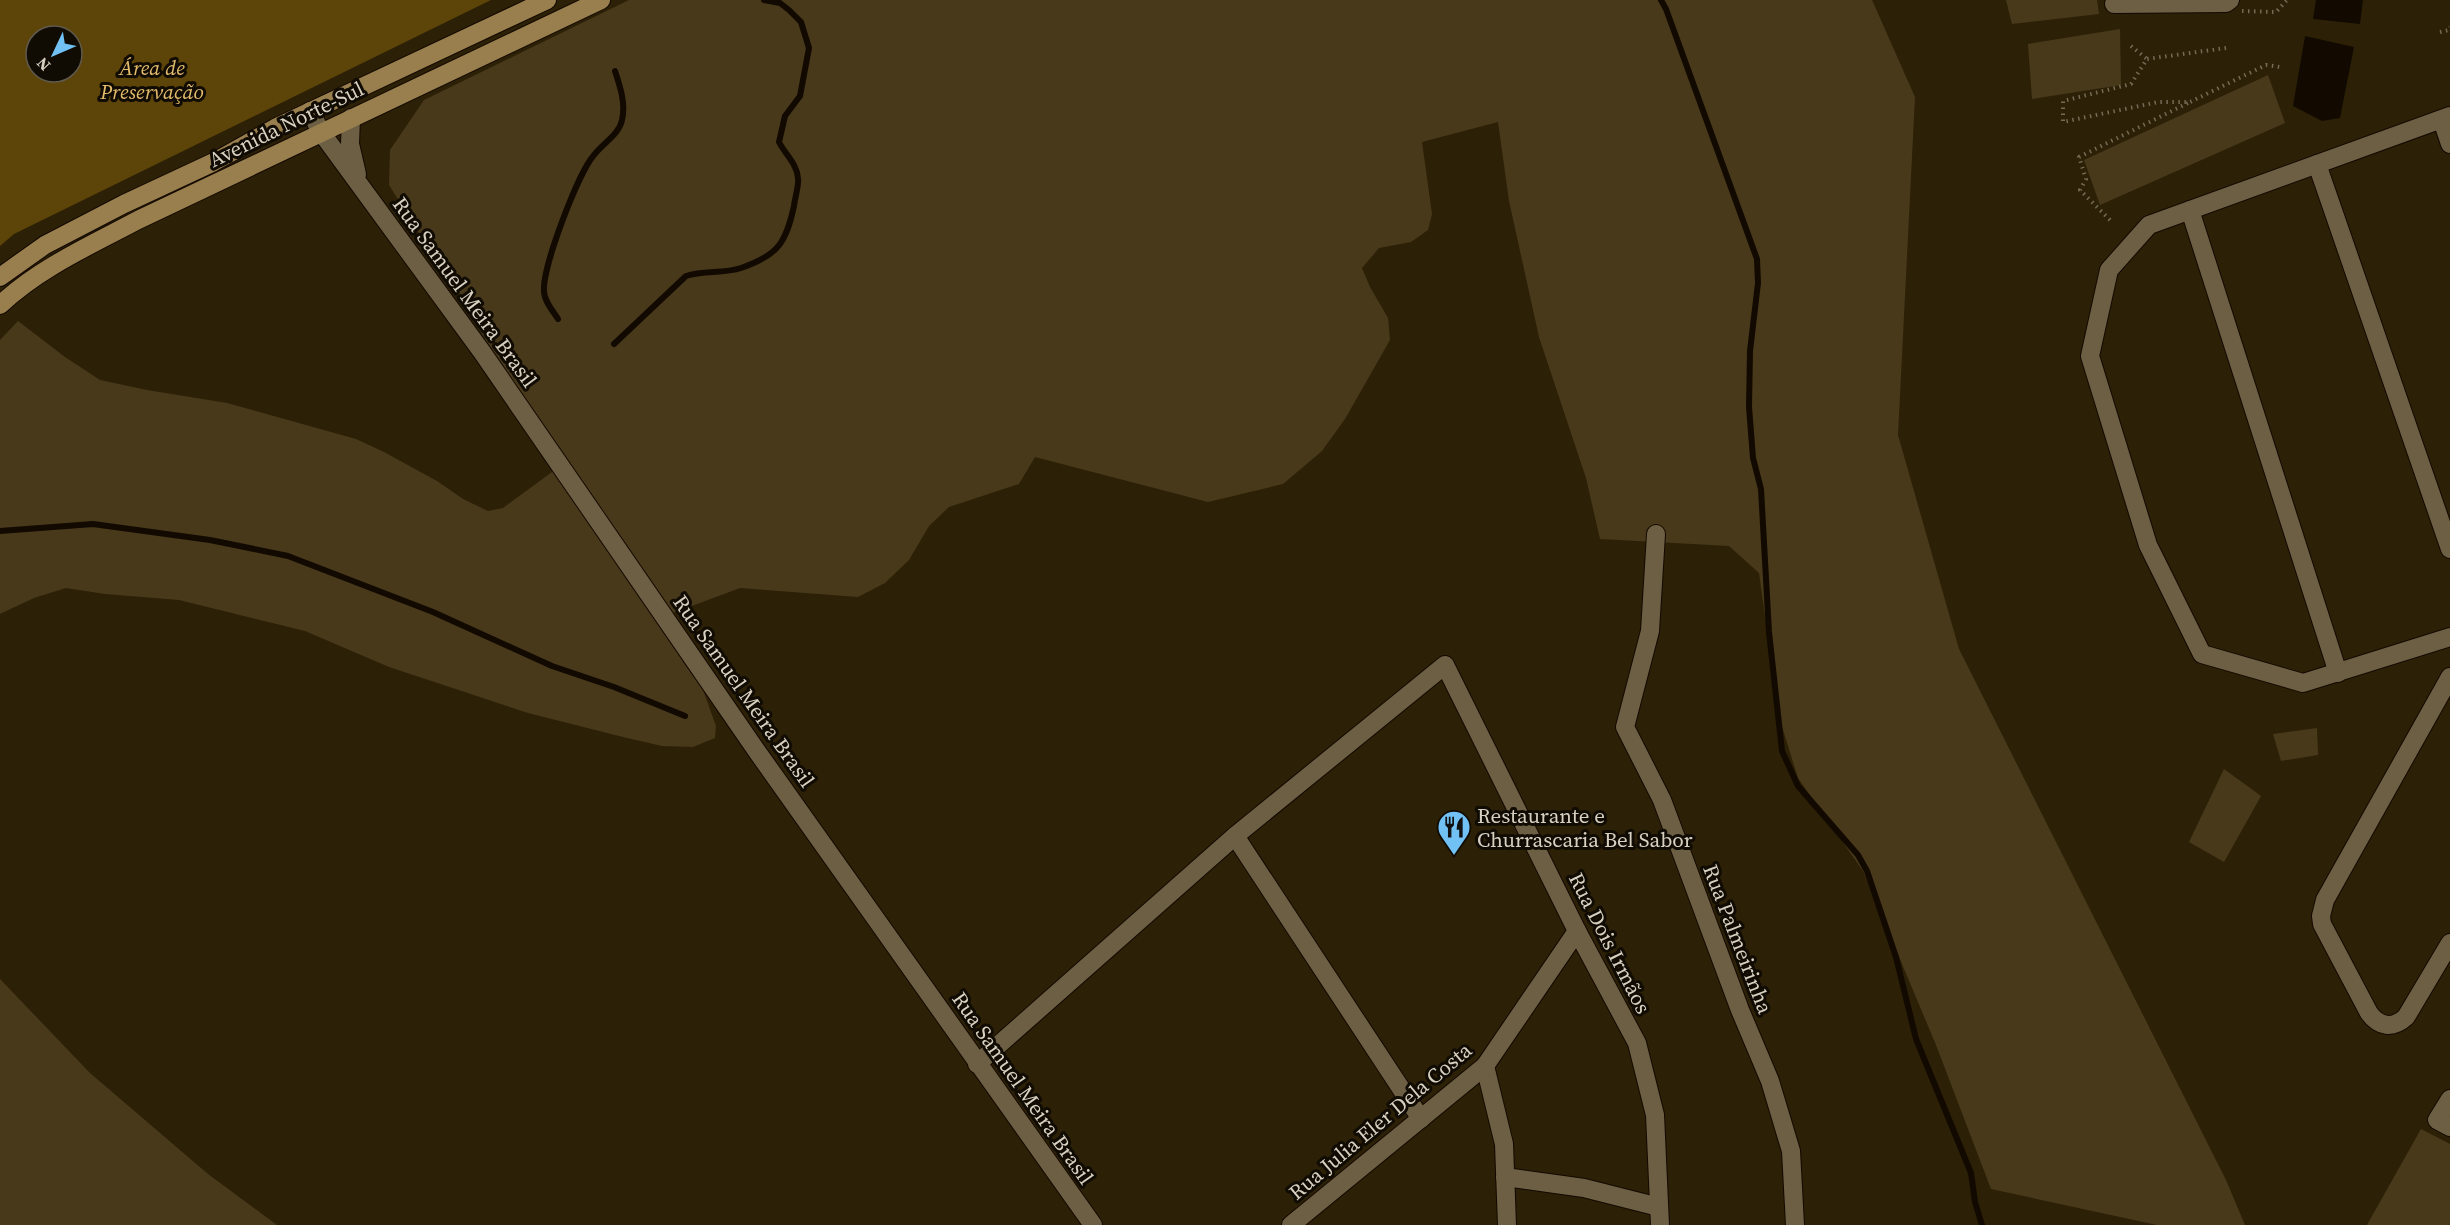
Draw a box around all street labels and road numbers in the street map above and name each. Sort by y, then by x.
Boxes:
street label: Avenida Norte-Sul [204,74,368,174]
street label: Rua Samuel Meira Brasil [386,191,544,393]
street label: Rua Samuel Meira Brasil [666,589,822,793]
street label: Rua Palmeirinha [1696,860,1780,1018]
street label: Rua Dois Irmãos [1562,867,1658,1019]
street label: Rua Samuel Meira Brasil [945,986,1101,1190]
street label: Rua Julia Eler Dela Costa [1282,1036,1478,1206]

